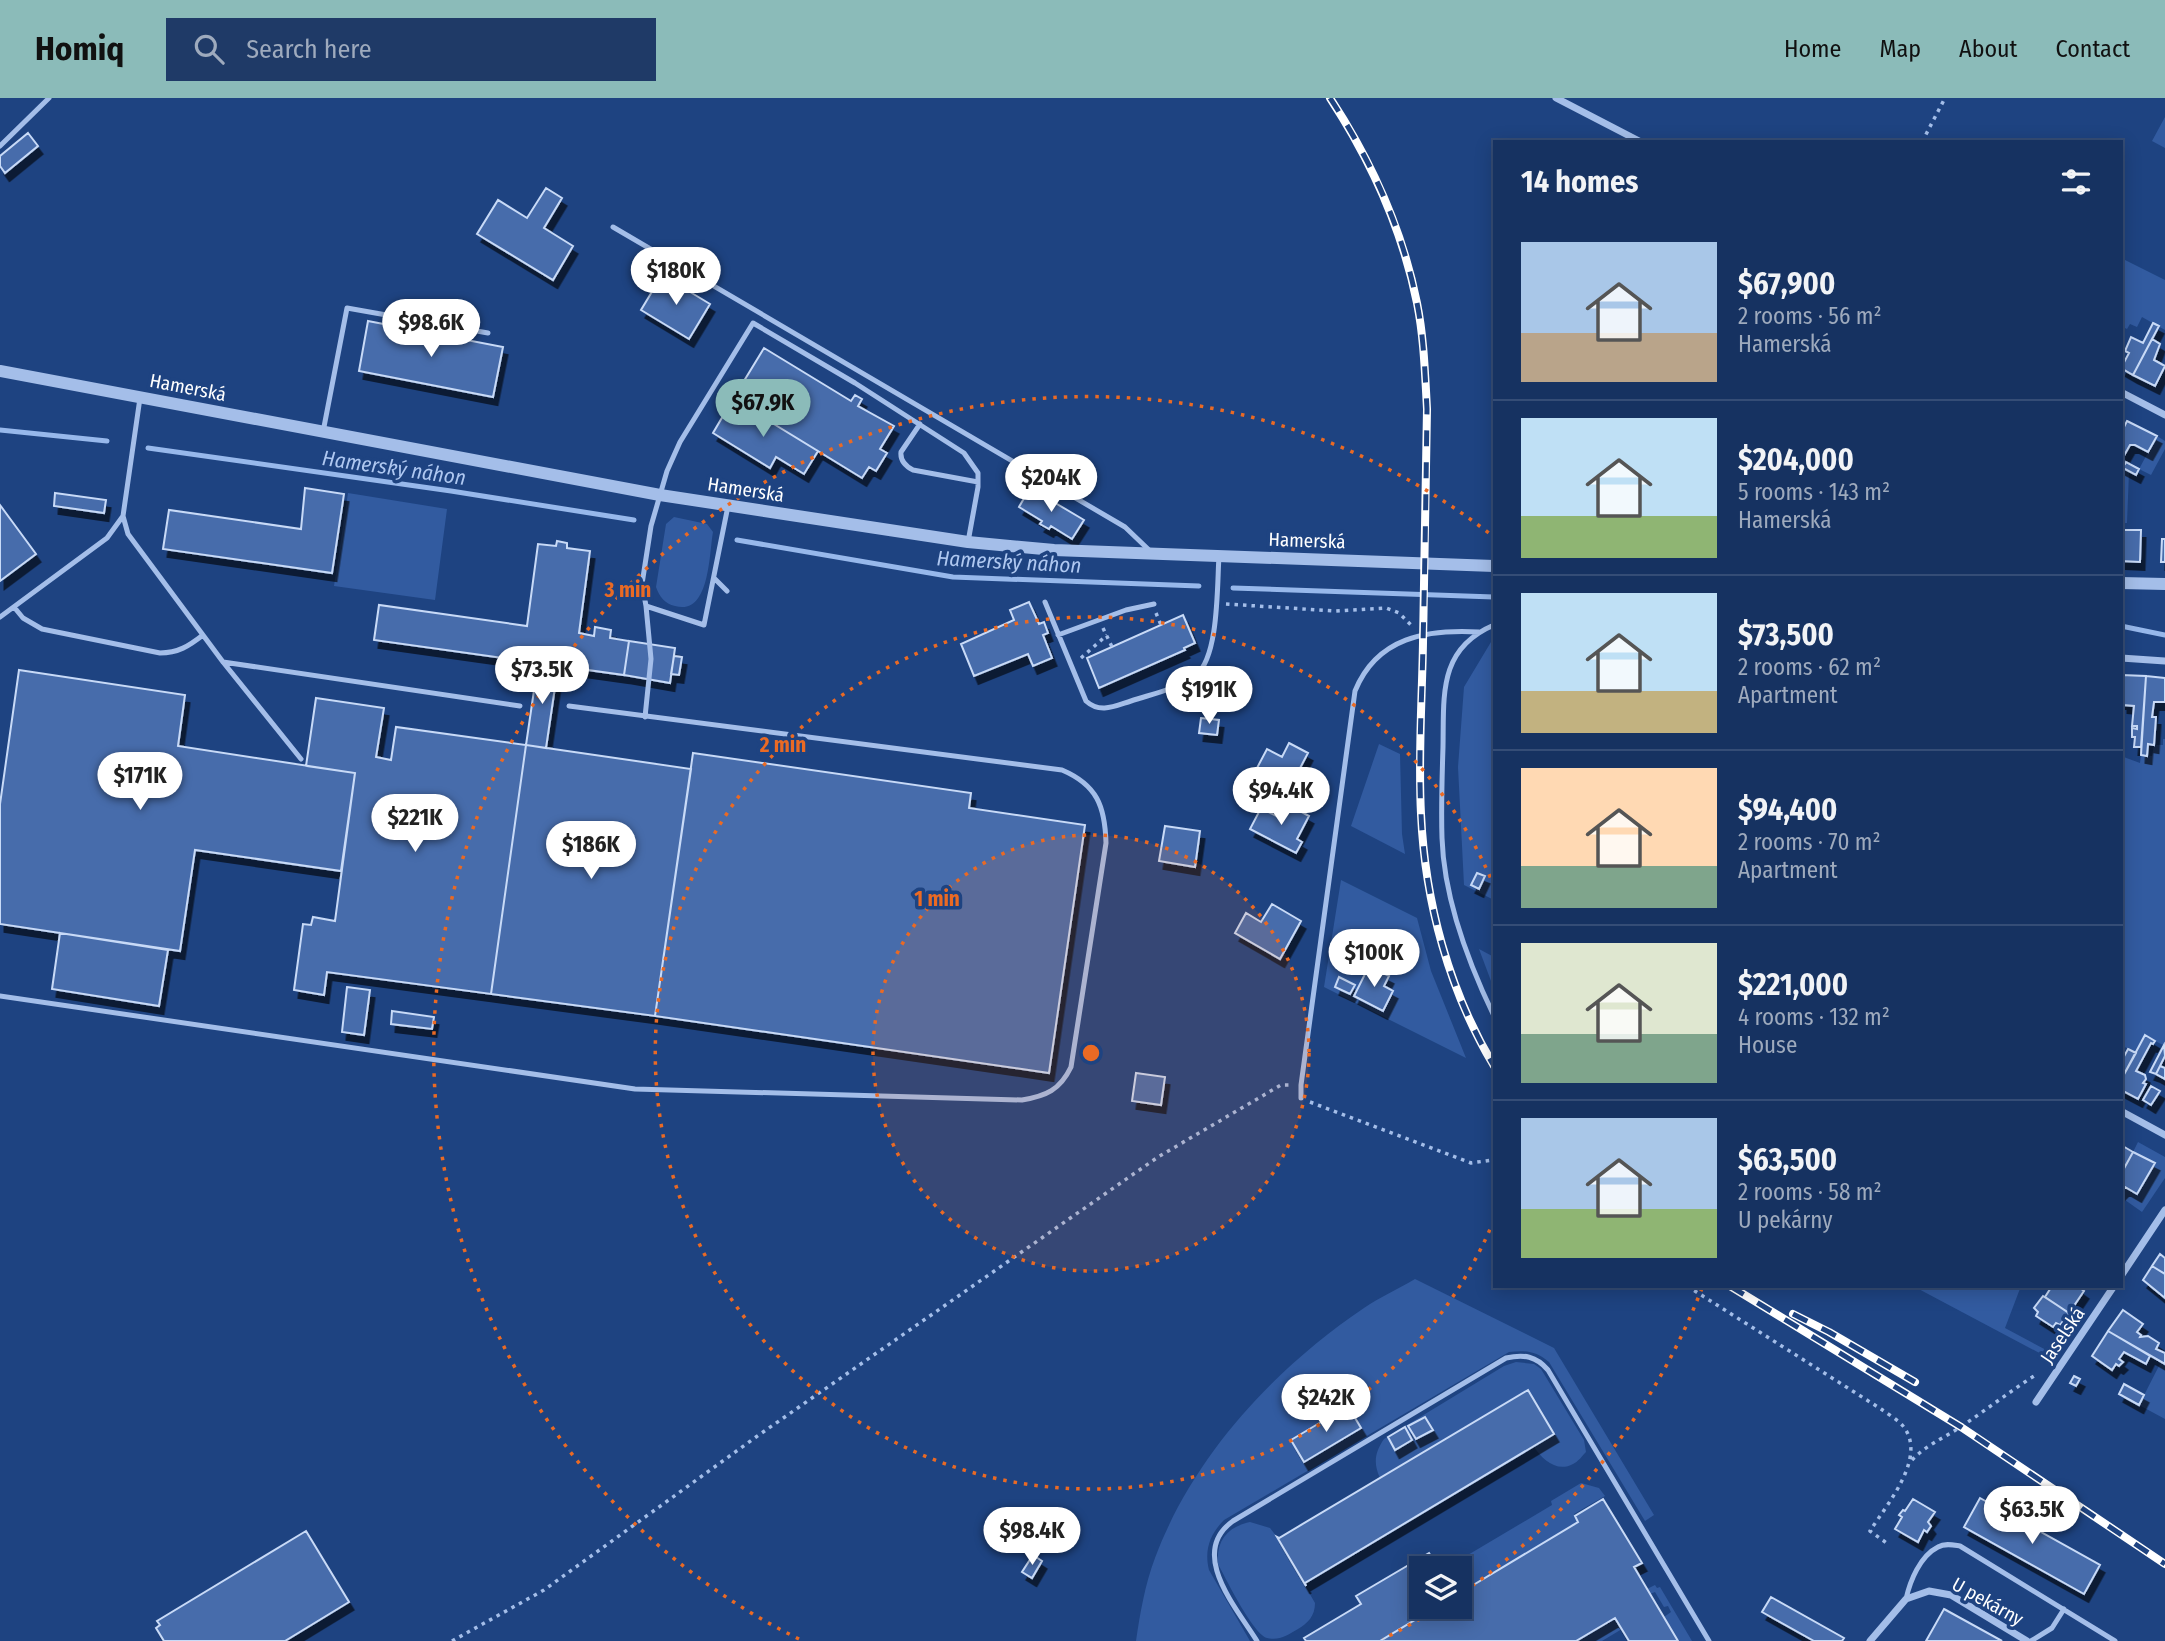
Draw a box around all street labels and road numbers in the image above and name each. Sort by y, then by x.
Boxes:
street label: Hamerská [148,369,228,406]
street label: Hamerská [706,472,786,507]
street label: Hamerská [1268,528,1346,553]
street label: Jaselská [2035,1303,2090,1368]
street label: U pekárny [1948,1572,2028,1631]

